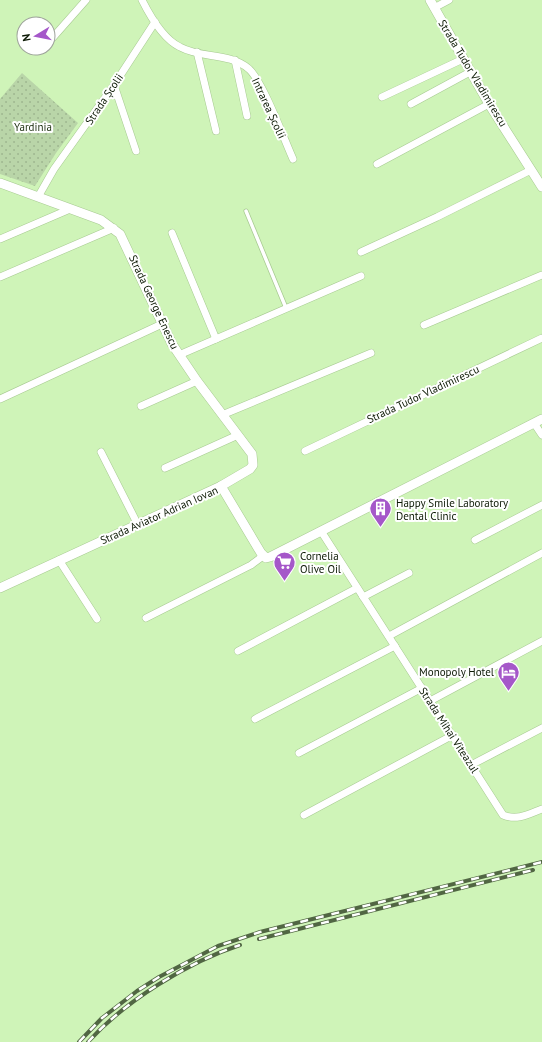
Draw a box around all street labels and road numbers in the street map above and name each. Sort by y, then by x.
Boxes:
street label: Strada Tudor Vladimirescu [436,17,511,129]
street label: Strada Școlii [82,71,126,127]
street label: Intrarea Școlii [249,75,289,141]
street label: Strada George Enescu [126,253,182,351]
street label: Strada Tudor Vladimirescu [365,362,481,426]
street label: Strada Aviator Adrian Iovan [98,483,220,547]
street label: Strada Mihai Viteazul [416,684,482,776]

